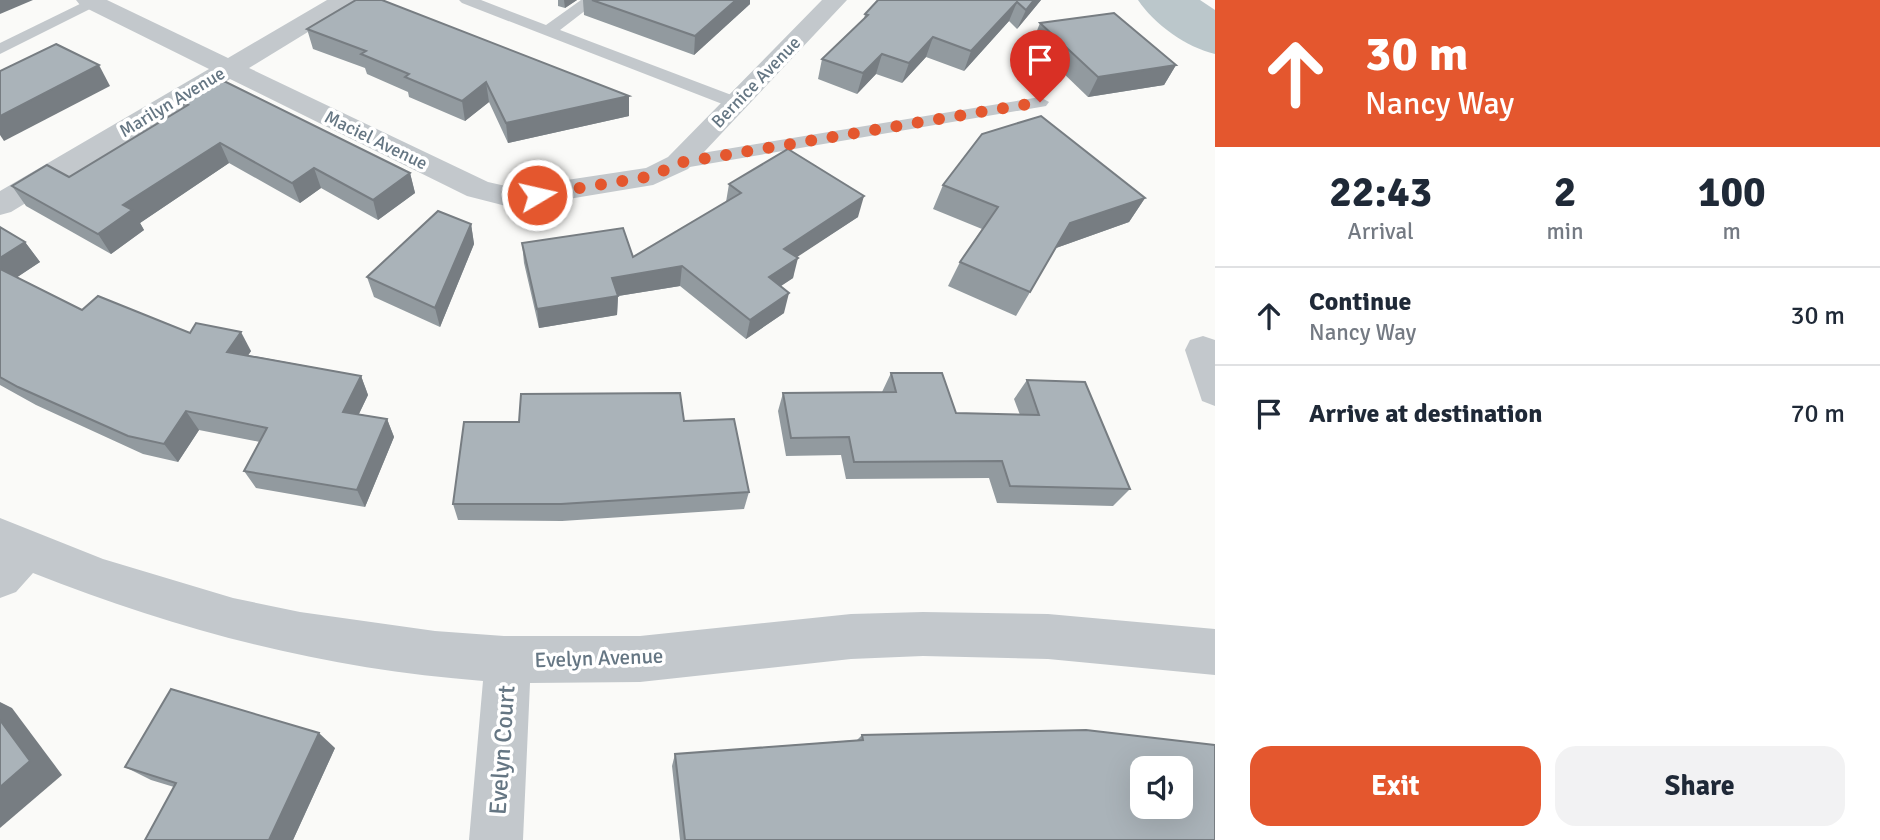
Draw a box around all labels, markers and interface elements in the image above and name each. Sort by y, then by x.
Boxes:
text: 30 m [1365,24,1468,84]
icon: ahead [1250,28,1341,119]
pin [1010,30,1070,102]
street label: Bernice Avenue [707,32,805,132]
icon: arrive [1021,41,1059,79]
street label: Marilyn Avenue [115,62,229,142]
text: Nancy Way [1365,84,1514,123]
street label: Maciel Avenue [321,106,431,174]
position arrow [500,158,574,232]
text: 22:43 [1329,167,1432,218]
text: 2 [1554,167,1576,218]
text: 100 [1698,167,1766,218]
text: Arrival [1348,217,1414,246]
text: min [1546,217,1584,246]
text: m [1723,217,1741,246]
text: Continue [1309,286,1411,318]
icon: ahead [1250,297,1288,335]
text: 30 m [1790,300,1845,332]
text: Nancy Way [1309,318,1416,347]
icon: arrive [1250,395,1288,433]
text: Arrive at destination [1309,398,1542,430]
text: 70 m [1790,398,1845,430]
street label: Evelyn Avenue [534,643,664,673]
street label: Evelyn Court [483,684,521,816]
button: Exit [1250,746,1541,826]
button: Share [1555,746,1845,826]
map controls [1130,756,1193,819]
button: sound [1130,756,1193,819]

